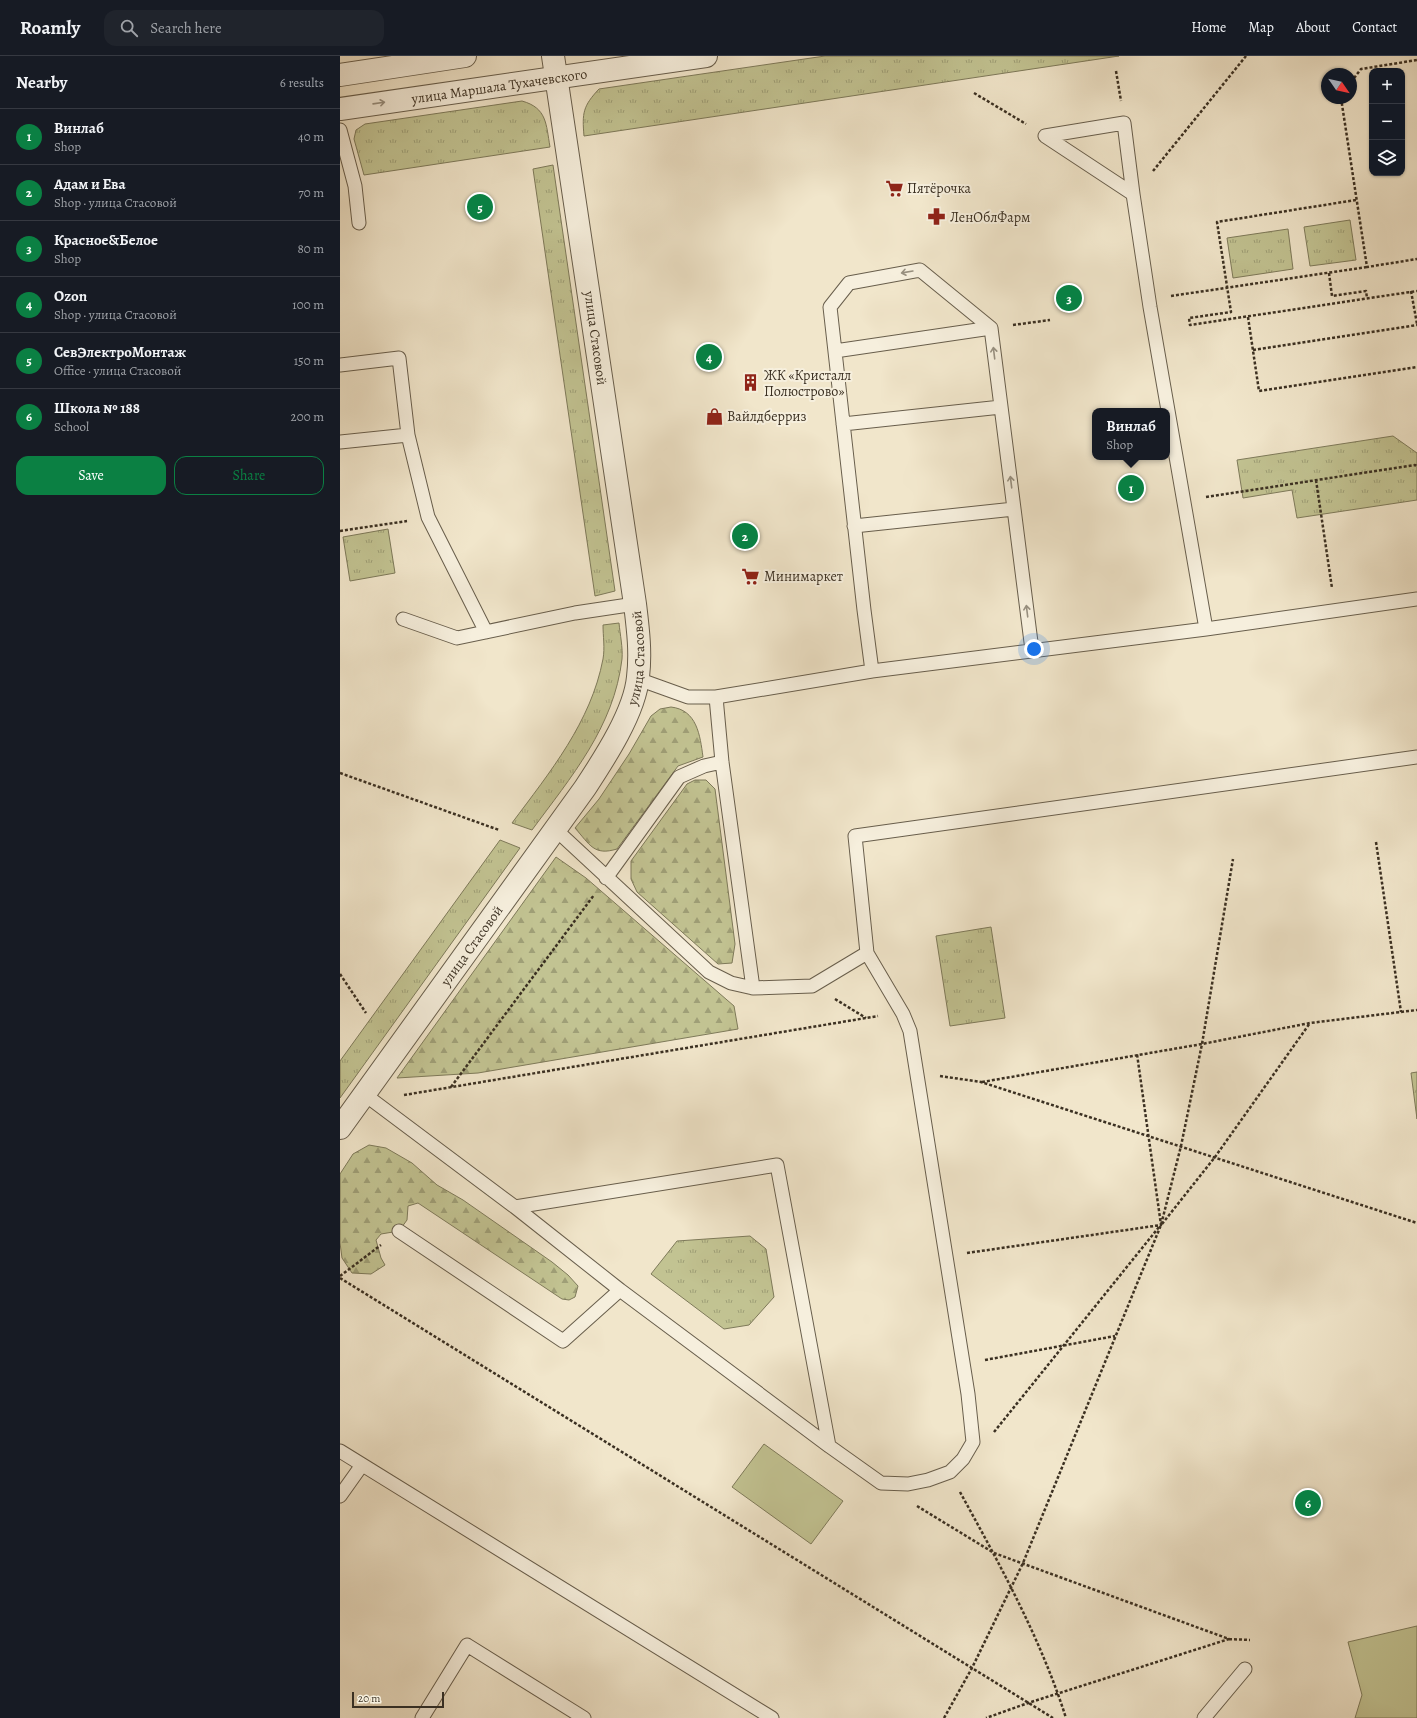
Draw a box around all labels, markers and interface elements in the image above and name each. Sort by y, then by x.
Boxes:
search box [104,10,384,46]
text: Roamly [20,15,80,41]
icon: search [118,17,140,39]
text: Search here [150,18,222,38]
text: Home [1191,18,1226,37]
text: Map [1248,18,1274,37]
text: About [1296,18,1330,37]
text: Contact [1352,18,1397,37]
street label: улица Маршала Тухачевского [409,64,589,109]
north arrow [1321,68,1357,104]
map controls [1369,68,1405,176]
button: + [1369,68,1405,104]
text: Nearby [16,71,67,94]
text: 6 results [280,74,324,91]
one-way arrow [372,99,385,107]
button: − [1369,104,1405,140]
text: Винлаб [54,118,104,138]
text: 1 [27,128,31,145]
text: 40 m [298,128,324,145]
text: Shop [54,138,81,155]
button: layers [1369,140,1405,176]
text: Адам и Ева [54,174,126,194]
supermarket icon: Пятёрочка [884,178,904,198]
place label: Пятёрочка [907,179,971,198]
text: 2 [26,184,32,201]
text: 70 m [298,184,324,201]
pin: 5 [467,192,493,222]
text: Shop · улица Стасовой [54,194,177,211]
pharmacy icon: ЛенОблФарм [927,207,947,227]
place label: ЛенОблФарм [950,208,1030,227]
text: Красное&Белое [54,230,158,250]
text: 3 [26,240,32,257]
text: 80 m [297,240,324,257]
text: Shop [54,250,81,267]
one-way arrow [901,269,914,277]
pin: 3 [1056,283,1082,313]
text: Ozon [54,286,87,306]
street label: улица Стасовой [579,289,612,386]
text: 4 [26,296,32,313]
text: 100 m [292,296,324,313]
text: Shop · улица Стасовой [54,306,177,323]
text: СевЭлектроМонтаж [54,342,186,362]
pin: 4 [696,342,722,372]
one-way arrow [990,347,998,360]
text: 5 [26,352,32,369]
text: 150 m [294,352,324,369]
text: Office · улица Стасовой [54,362,181,379]
place label: ЖК «Кристалл Полюстрово» [764,366,851,401]
building icon: ЖК «Кристалл Полюстрово» [741,373,761,393]
text: Школа № 188 [54,398,140,418]
shop icon: Вайлдберриз [704,406,724,426]
place label: Вайлдберриз [727,407,807,426]
text: 6 [26,408,32,425]
text: 200 m [291,408,324,425]
popup [1092,408,1170,460]
text: Винлаб [1106,416,1156,436]
text: School [54,418,89,435]
text: Shop [1106,436,1133,453]
button: Save [16,456,166,495]
button: Share [174,456,324,495]
pin: 1 [1118,473,1144,503]
one-way arrow [1007,476,1014,489]
pin: 2 [732,521,758,551]
supermarket icon: Минимаркет [741,566,761,586]
place label: Минимаркет [764,567,843,586]
one-way arrow [1023,605,1031,618]
street label: улица Стасовой [622,610,649,709]
your location [1024,639,1044,659]
street label: улица Стасовой [436,902,507,991]
pin: 6 [1295,1488,1321,1518]
scale bar [352,1690,444,1709]
text: 20 m [358,1691,380,1706]

